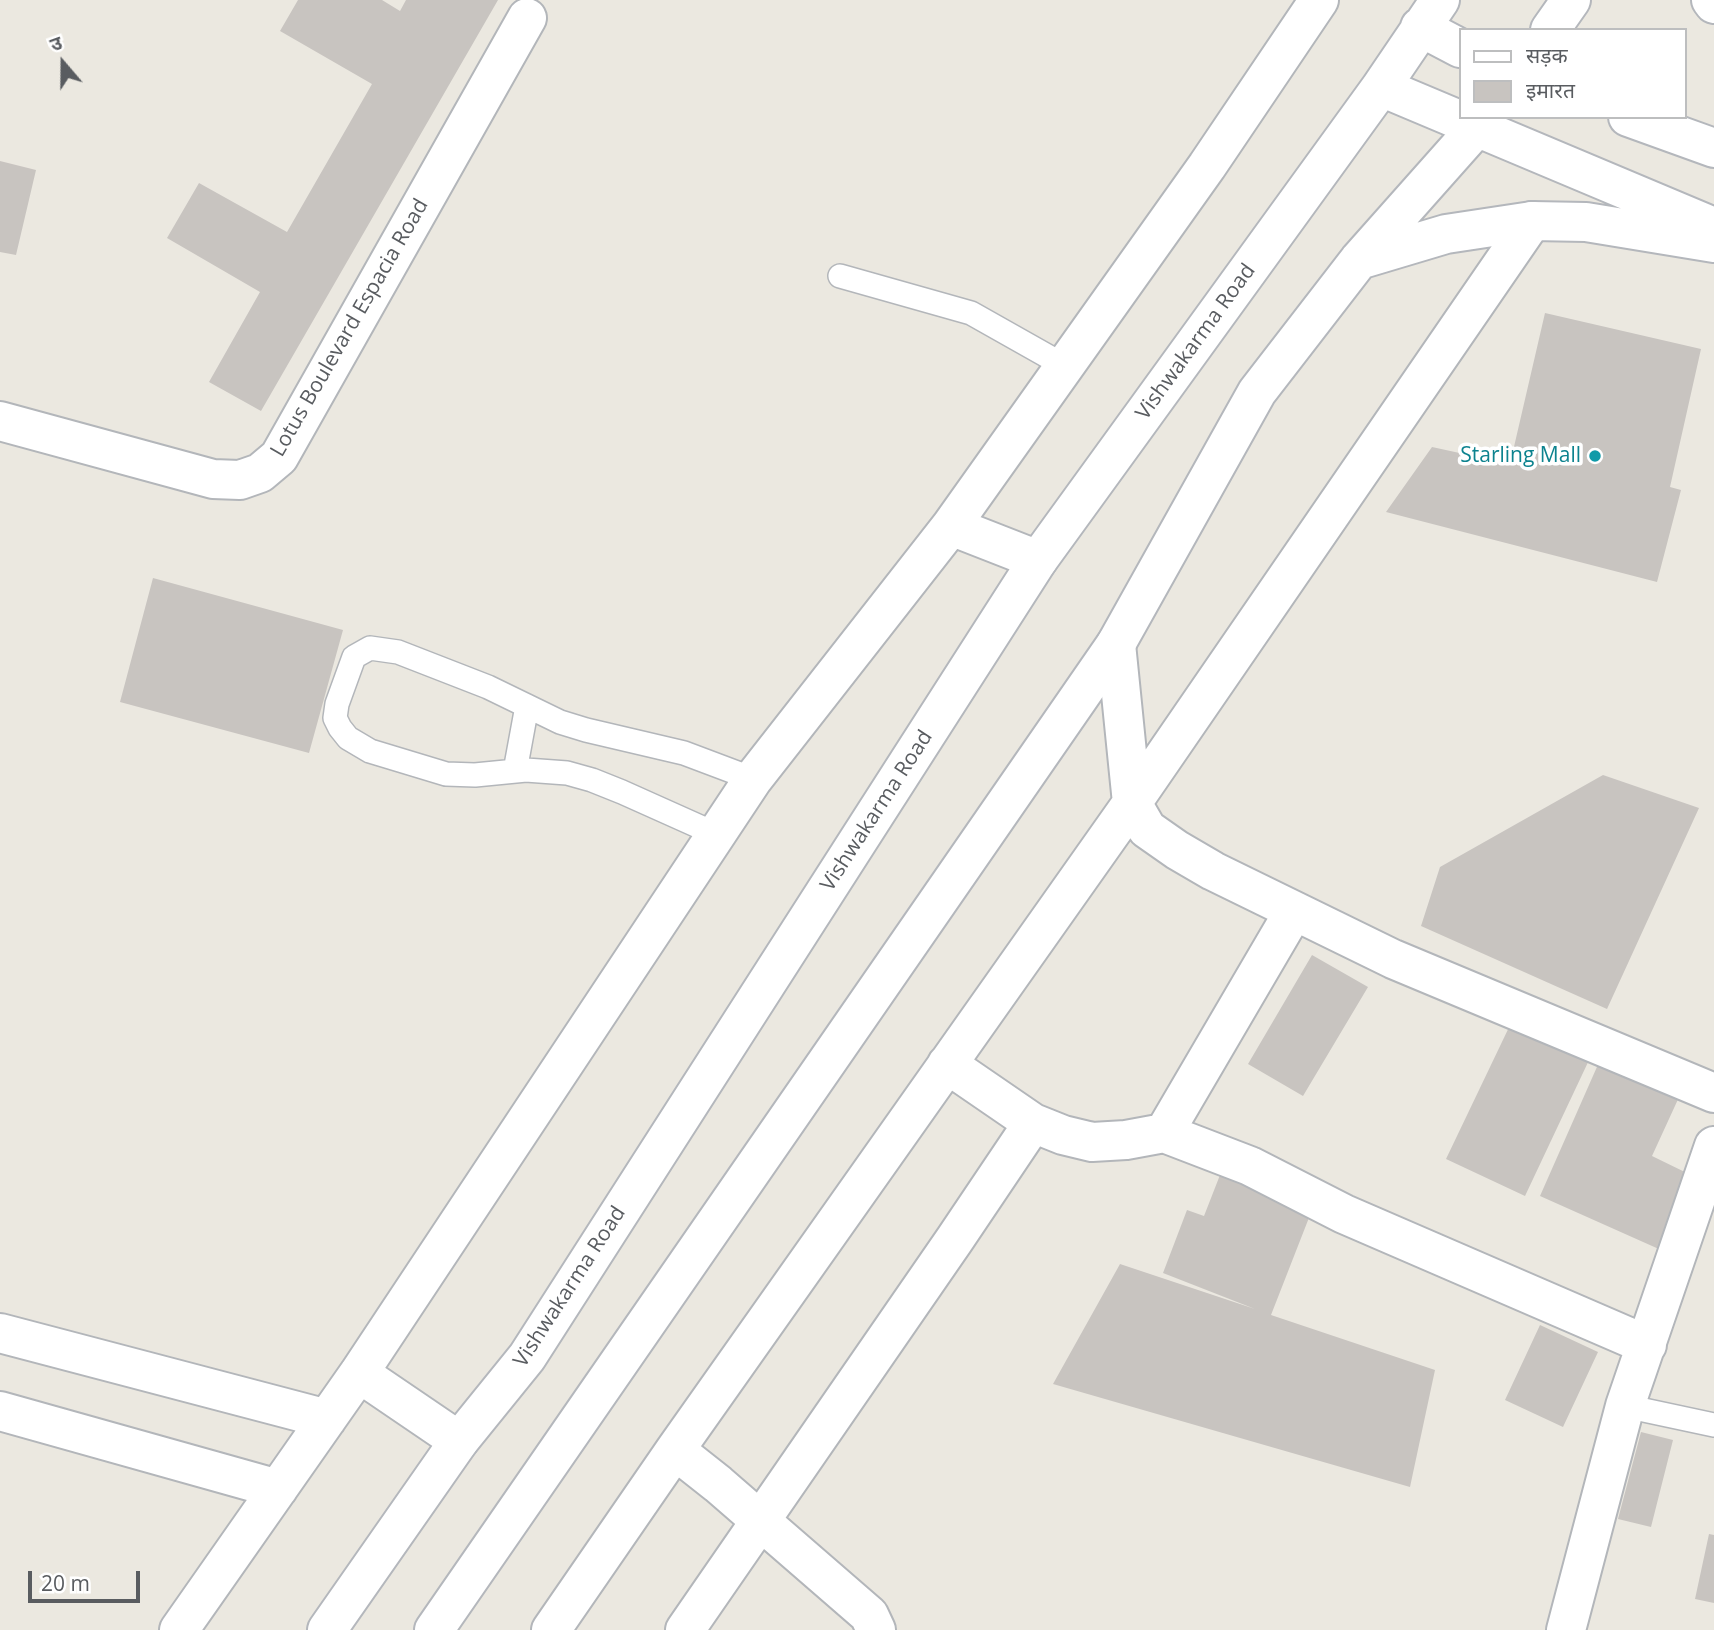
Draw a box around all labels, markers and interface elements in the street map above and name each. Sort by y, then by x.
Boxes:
north arrow [28,28,98,98]
legend [1458,28,1686,119]
text: उ [46,29,65,57]
text: सड़क [1526,41,1568,69]
text: इमारत [1526,76,1575,104]
street label: Lotus Boulevard Espacia Road [266,195,434,461]
street label: Vishwakarma Road [1131,259,1261,425]
place label: Starling Mall [1460,443,1581,469]
marker: Starling Mall [1587,448,1603,464]
street label: Vishwakarma Road [816,726,938,896]
street label: Vishwakarma Road [509,1202,631,1372]
scale bar [32,1556,144,1600]
text: 20 m [41,1569,90,1597]

